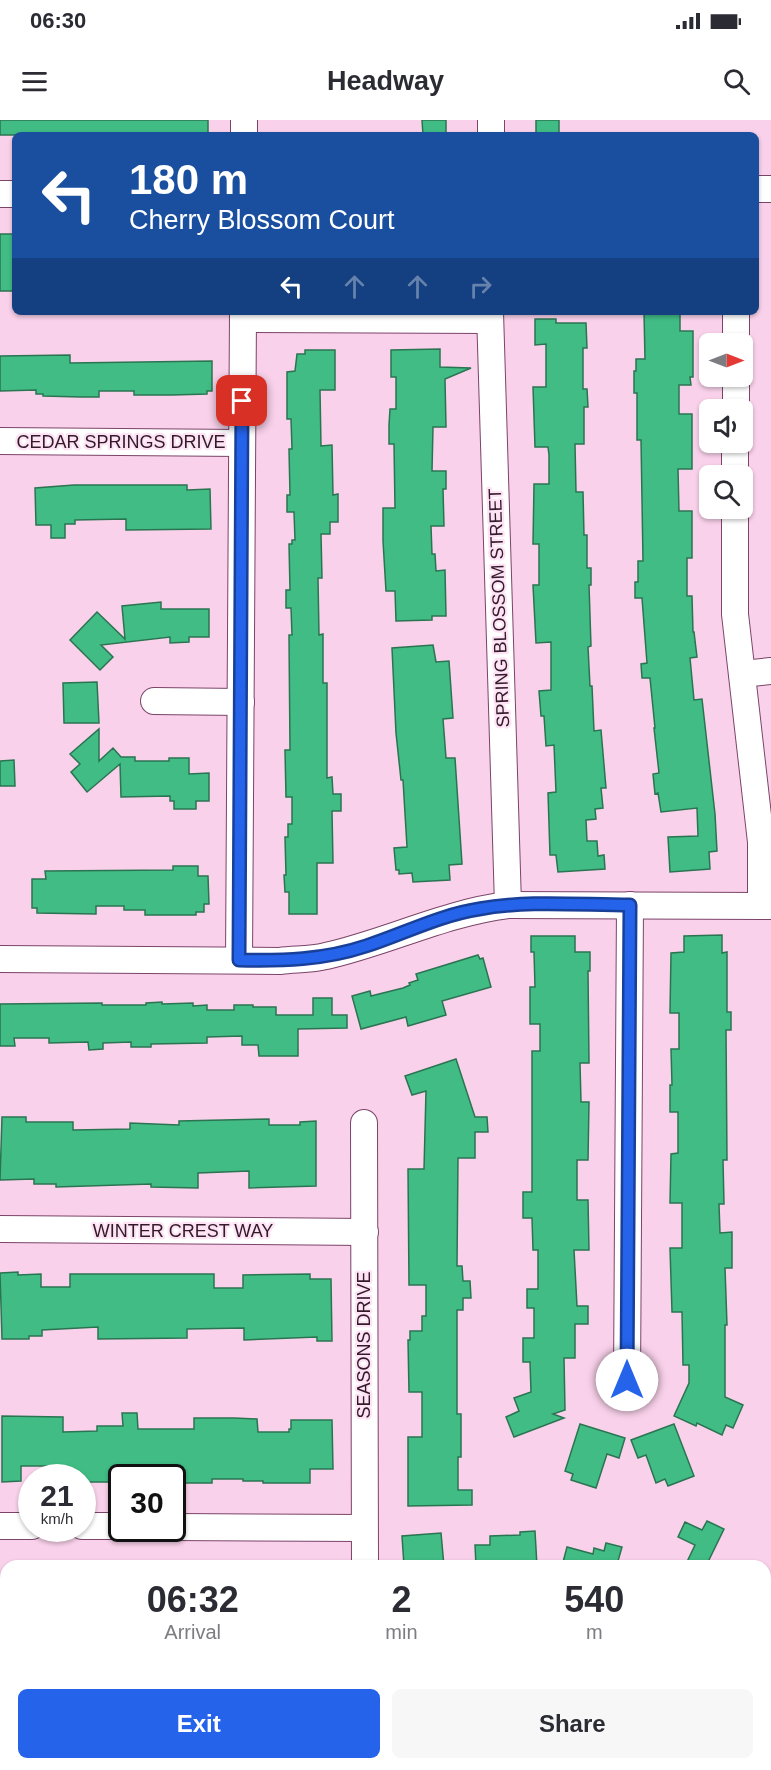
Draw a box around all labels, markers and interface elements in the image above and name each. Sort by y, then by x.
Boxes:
text: 06:30 [30,8,86,33]
icon: menu [18,65,51,98]
icon: search [720,65,753,98]
text: Headway [327,66,444,96]
icon: left [30,156,108,234]
text: 180 m [129,156,248,203]
text: Cherry Blossom Court [129,205,395,235]
icon: left [275,270,308,303]
icon: ahead [338,270,371,303]
icon: ahead [401,270,434,303]
icon: right [464,270,497,303]
north arrow [699,333,753,387]
map controls [699,333,753,519]
pin [216,375,267,426]
icon: arrive [225,384,258,417]
button: sound [699,399,753,453]
street label: CEDAR SPRINGS DRIVE [16,432,226,452]
button: search [699,465,753,519]
street label: SPRING BLOSSOM STREET [485,488,513,728]
street label: WINTER CREST WAY [93,1221,273,1241]
street label: SEASONS DRIVE [354,1271,374,1419]
position arrow [595,1348,659,1412]
speed limit sign: 30 [108,1464,186,1542]
text: 21 [40,1479,74,1512]
text: km/h [41,1510,73,1527]
text: 06:32 [147,1579,239,1620]
text: 2 [391,1579,411,1620]
text: 540 [564,1579,624,1620]
text: Arrival [164,1621,221,1643]
text: min [385,1621,418,1643]
text: m [586,1621,603,1643]
button: Exit [18,1689,380,1758]
button: Share [392,1689,753,1758]

